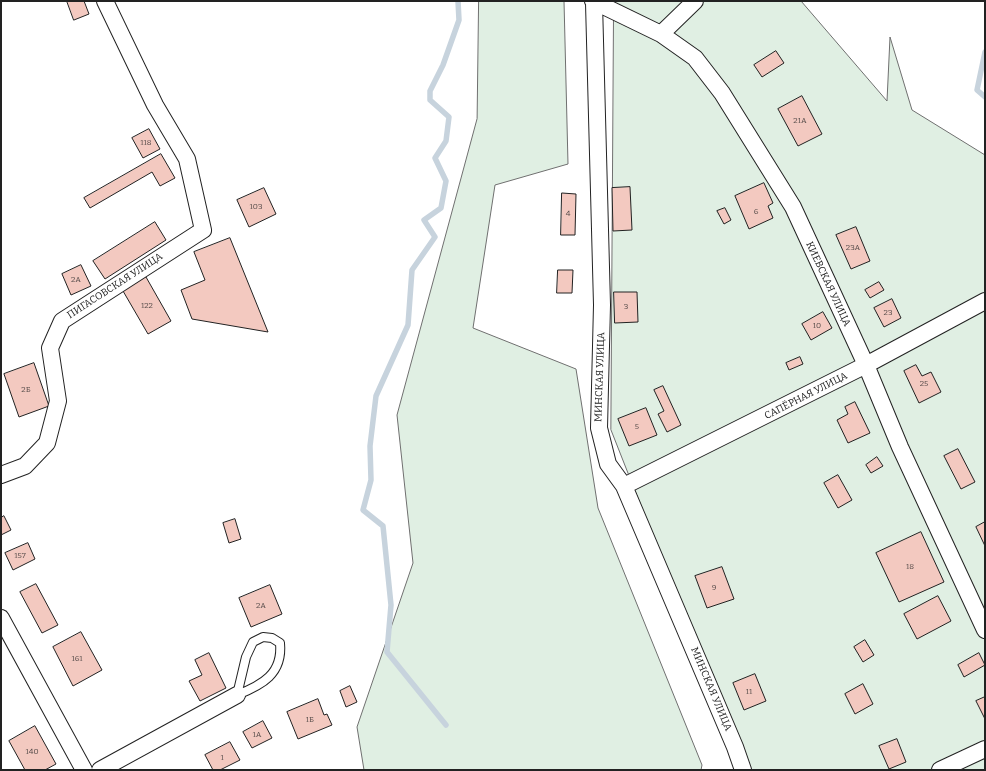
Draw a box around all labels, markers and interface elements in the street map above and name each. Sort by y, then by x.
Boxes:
house number: 21А [793,116,807,126]
house number: 118 [140,138,152,148]
house number: 103 [250,202,262,212]
house number: 6 [754,207,758,217]
house number: 4 [566,209,570,219]
street label: КИЕВСКАЯ УЛИЦА [803,240,853,328]
house number: 23А [846,243,860,253]
street label: ПИГАСОВСКАЯ УЛИЦА [65,251,165,321]
house number: 2А [71,275,81,285]
house number: 122 [141,301,153,311]
house number: 3 [624,302,628,312]
house number: 23 [884,308,892,318]
house number: 10 [813,321,821,331]
street label: МИНСКАЯ УЛИЦА [592,332,608,422]
street label: САПЁРНАЯ УЛИЦА [762,370,850,422]
house number: 25 [920,379,928,389]
house number: 2Б [21,385,31,395]
house number: 5 [635,422,639,432]
house number: 157 [14,551,26,561]
house number: 18 [906,562,914,572]
house number: 9 [712,583,716,593]
house number: 2А [256,601,266,611]
street label: МИНСКАЯ УЛИЦА [688,645,734,733]
house number: 161 [71,654,83,664]
house number: 11 [746,687,752,697]
house number: 1Б [306,715,314,725]
house number: 1А [253,730,261,740]
house number: 140 [25,747,39,757]
house number: 1 [220,753,224,763]

